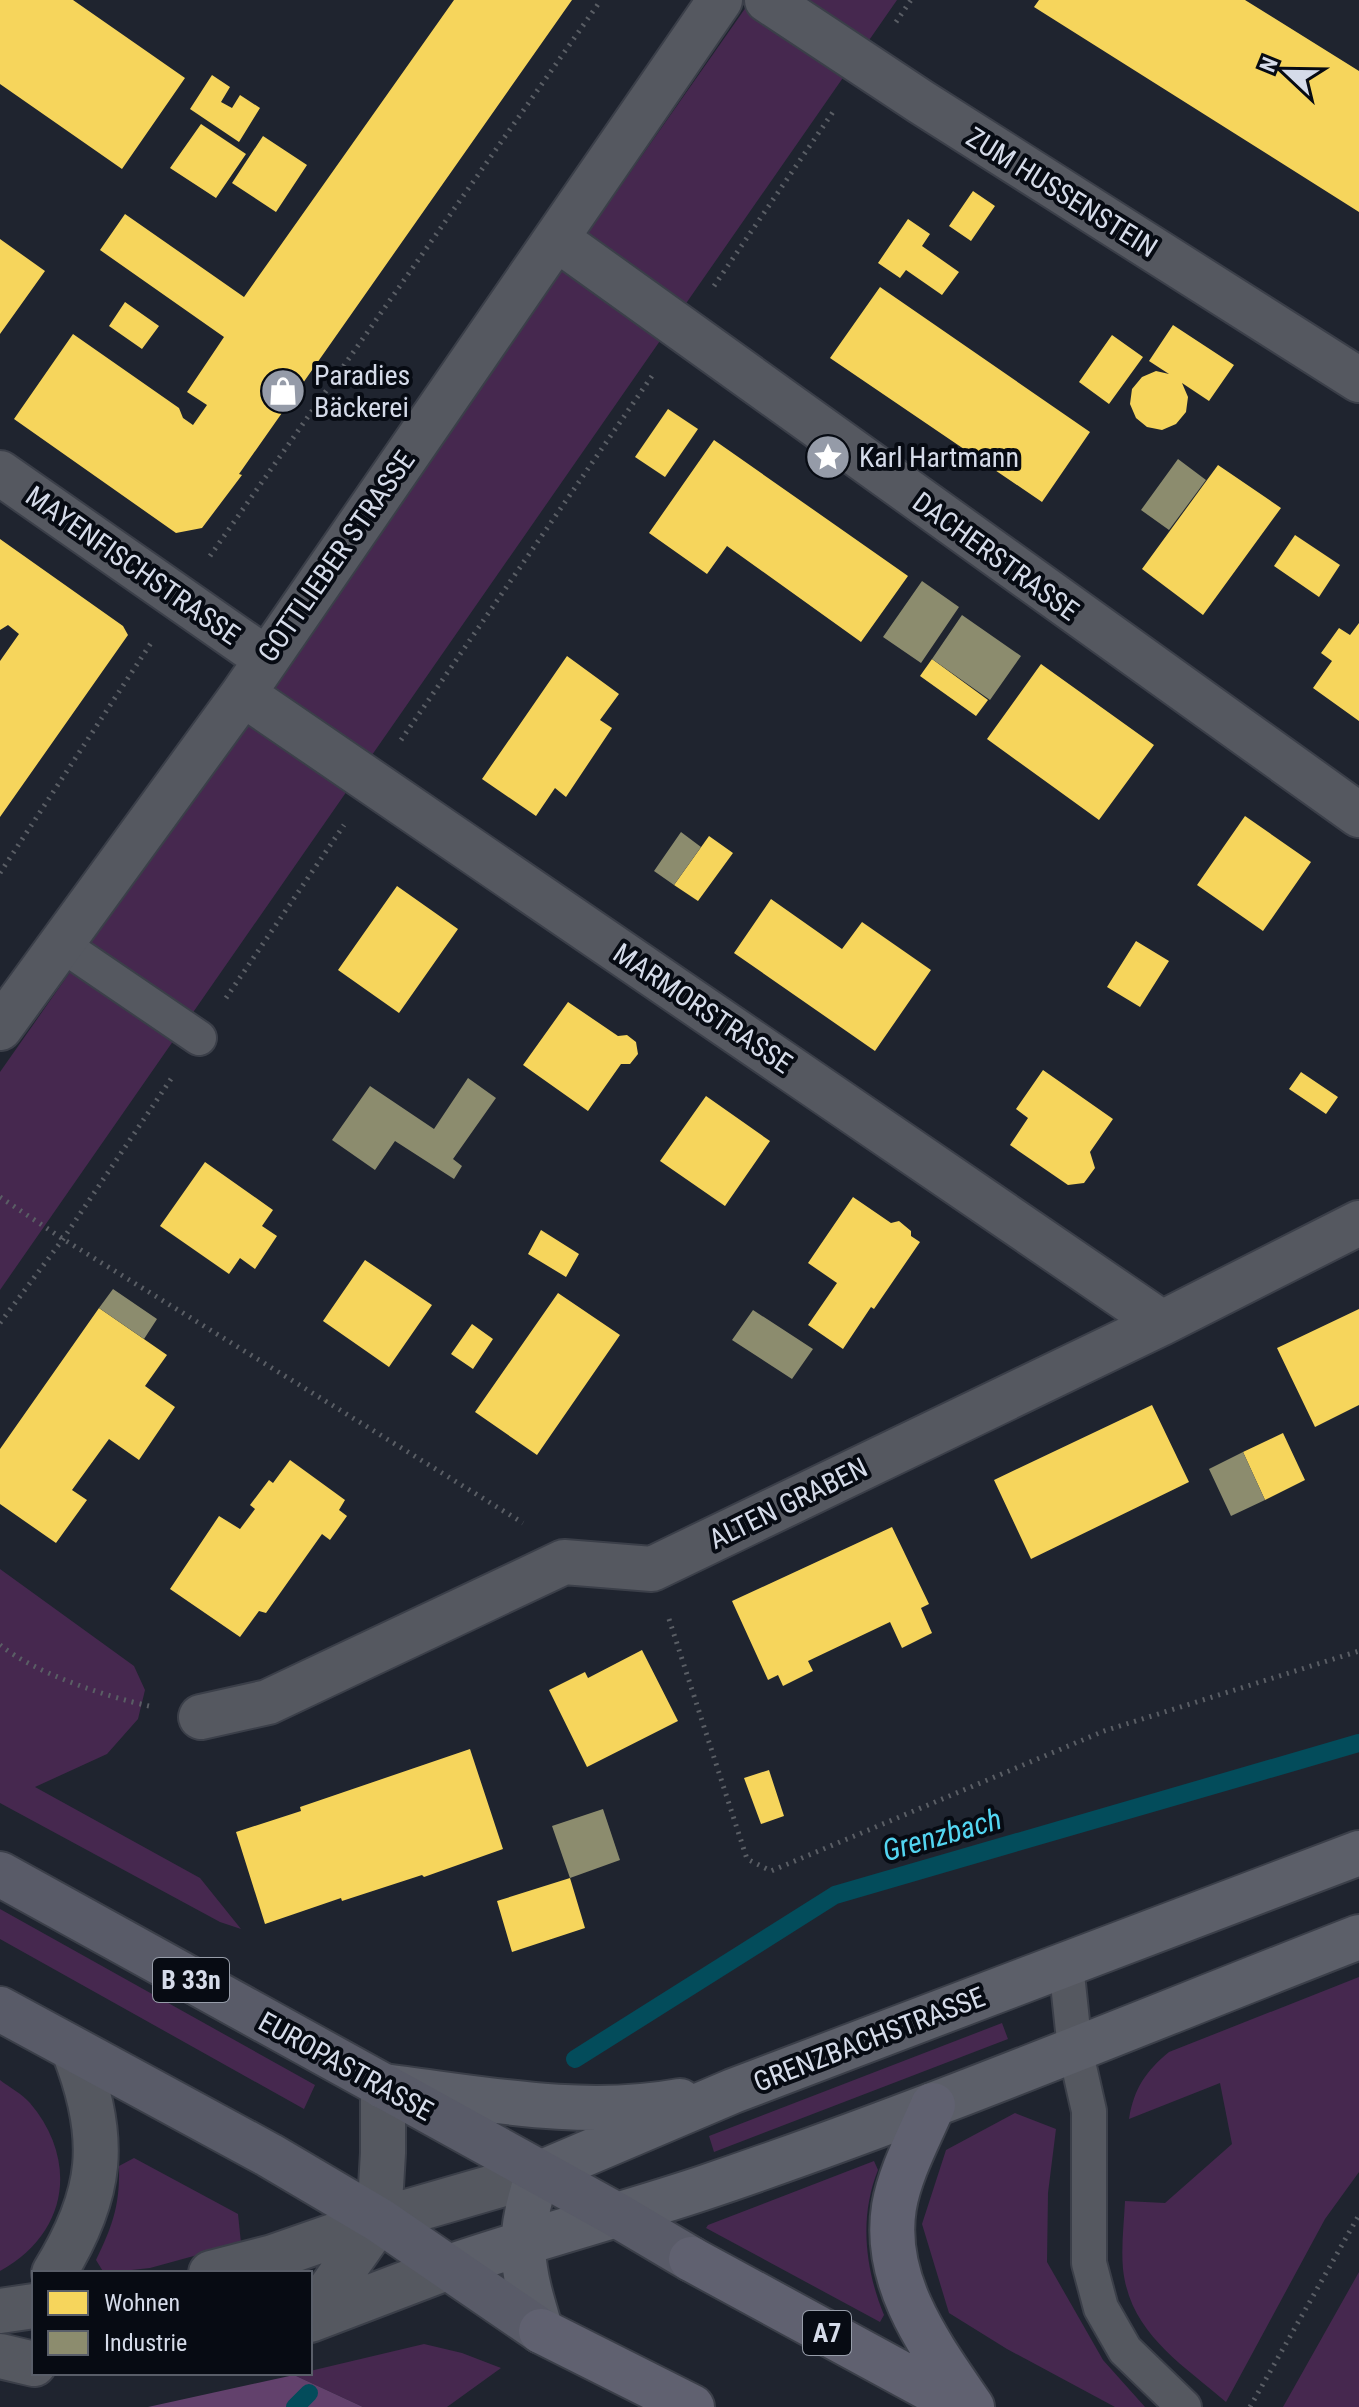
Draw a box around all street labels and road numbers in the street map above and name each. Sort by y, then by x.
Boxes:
street label: ZUM HUSSENSTEIN [960,120,1163,264]
street label: GOTTLIEBER STRASSE [251,444,422,668]
street label: MAYENFISCHSTRASSE [19,479,246,652]
street label: DACHERSTRASSE [906,485,1085,628]
street label: MARMORSTRASSE [607,936,798,1080]
street label: ALTEN GRABEN [704,1451,873,1556]
road number: B 33n [153,1958,229,2002]
street label: GRENZBACHSTRASSE [749,1980,989,2099]
street label: EUROPASTRASSE [253,2005,439,2128]
road number: A7 [803,2311,851,2355]

